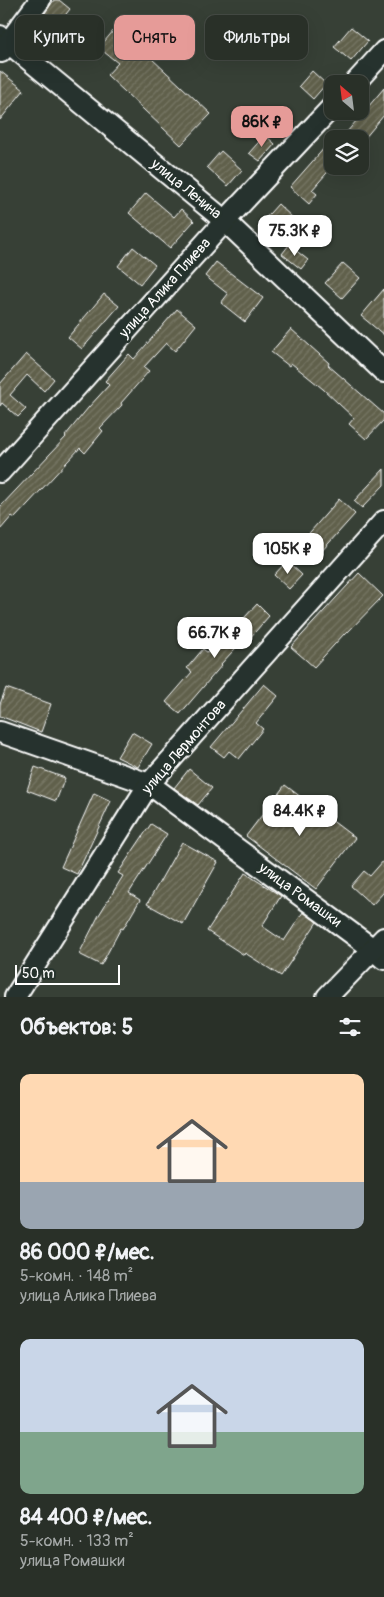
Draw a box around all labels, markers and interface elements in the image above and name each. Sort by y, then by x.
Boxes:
chip: Купить [15,15,104,60]
chip: Снять [114,15,195,60]
chip: Фильтры [205,15,308,60]
north arrow [324,75,369,120]
map controls [324,75,369,175]
pin: 86K ₽ [227,106,297,148]
text: 86K ₽ [242,112,282,132]
button: layers [324,130,369,175]
street label: улица Ленина [146,154,225,223]
pin: 75.3K ₽ [249,214,341,257]
text: 75.3K ₽ [269,221,321,241]
street label: улица Алика Плиева [114,234,215,343]
pin: 105K ₽ [247,532,329,575]
text: 105K ₽ [264,539,312,559]
pin: 66.7K ₽ [169,616,261,659]
text: 66.7K ₽ [188,623,242,643]
street label: улица Лермонтова [137,696,230,799]
pin: 84.4K ₽ [254,794,346,837]
text: 84.4K ₽ [274,801,326,821]
street label: улица Ромашки [254,858,345,932]
scale bar [15,962,120,985]
text: 50 m [22,965,55,982]
icon: filters [336,1013,364,1041]
text: Объектов: 5 [20,1014,133,1041]
icon: home [147,1106,237,1196]
text: 86 000 ₽/мес. [20,1239,155,1266]
text: 5-комн. · 148 m² [20,1266,133,1286]
text: улица Алика Плиева [20,1286,157,1306]
icon: home [147,1371,237,1461]
text: 84 400 ₽/мес. [20,1504,152,1531]
text: 5-комн. · 133 m² [20,1531,134,1551]
text: улица Ромашки [20,1551,125,1571]

